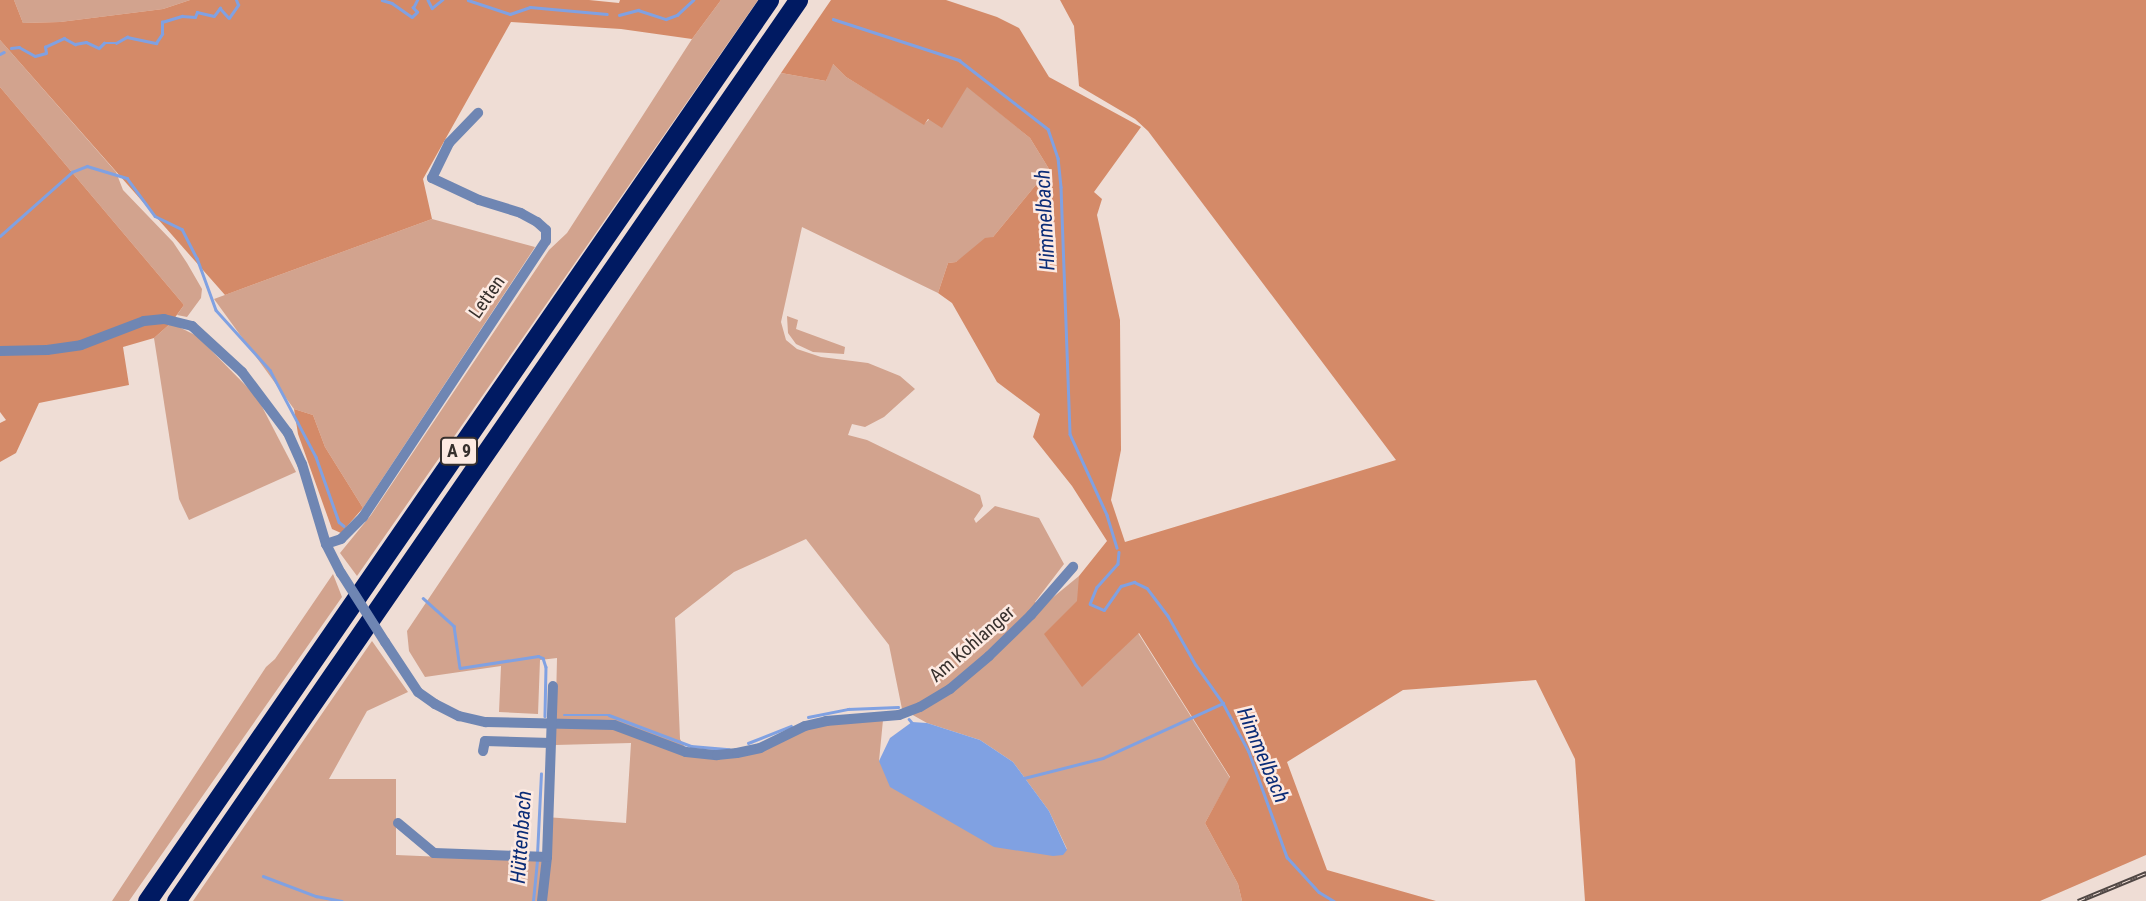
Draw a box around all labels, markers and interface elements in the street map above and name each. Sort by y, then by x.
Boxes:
water label: Himmelbach [1030,169,1060,271]
street label: Letten [464,271,510,323]
road number: A 9 [440,436,478,466]
street label: Am Kohlanger [925,601,1019,687]
water label: Himmelbach [1232,703,1294,807]
water label: Hüttenbach [505,790,537,884]

